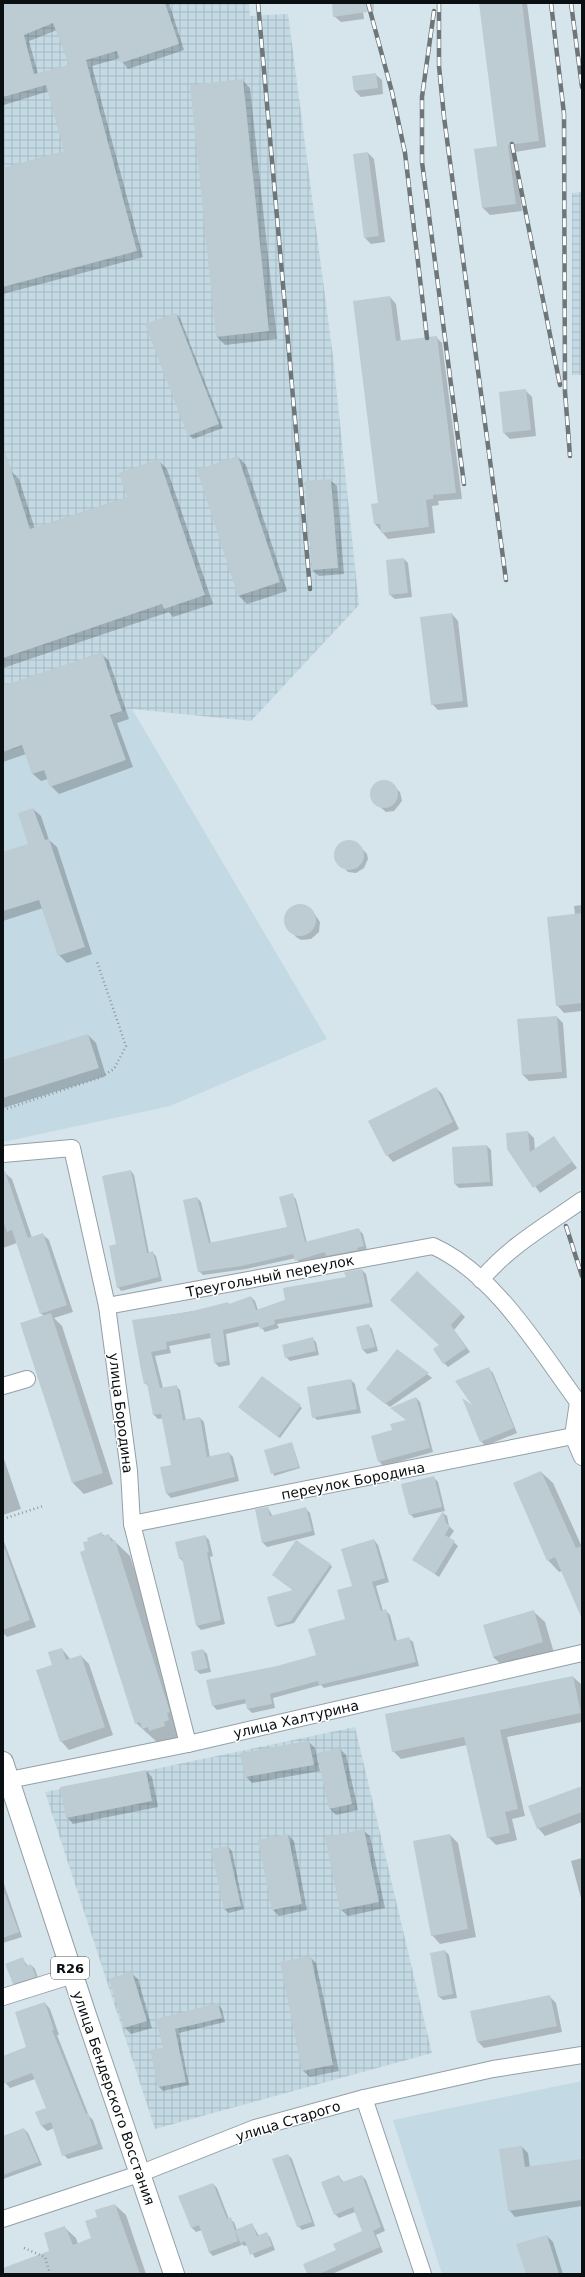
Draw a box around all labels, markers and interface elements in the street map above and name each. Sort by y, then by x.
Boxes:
street label: Треугольный переулок [184,1252,355,1300]
street label: улица Бородина [106,1352,136,1474]
street label: переулок Бородина [280,1459,426,1503]
street label: улица Халтурина [232,1697,360,1741]
road number: R26 [51,1957,89,1979]
street label: улица Бендерского Восстания [70,1989,158,2207]
street label: улица Старого [234,2097,342,2145]

